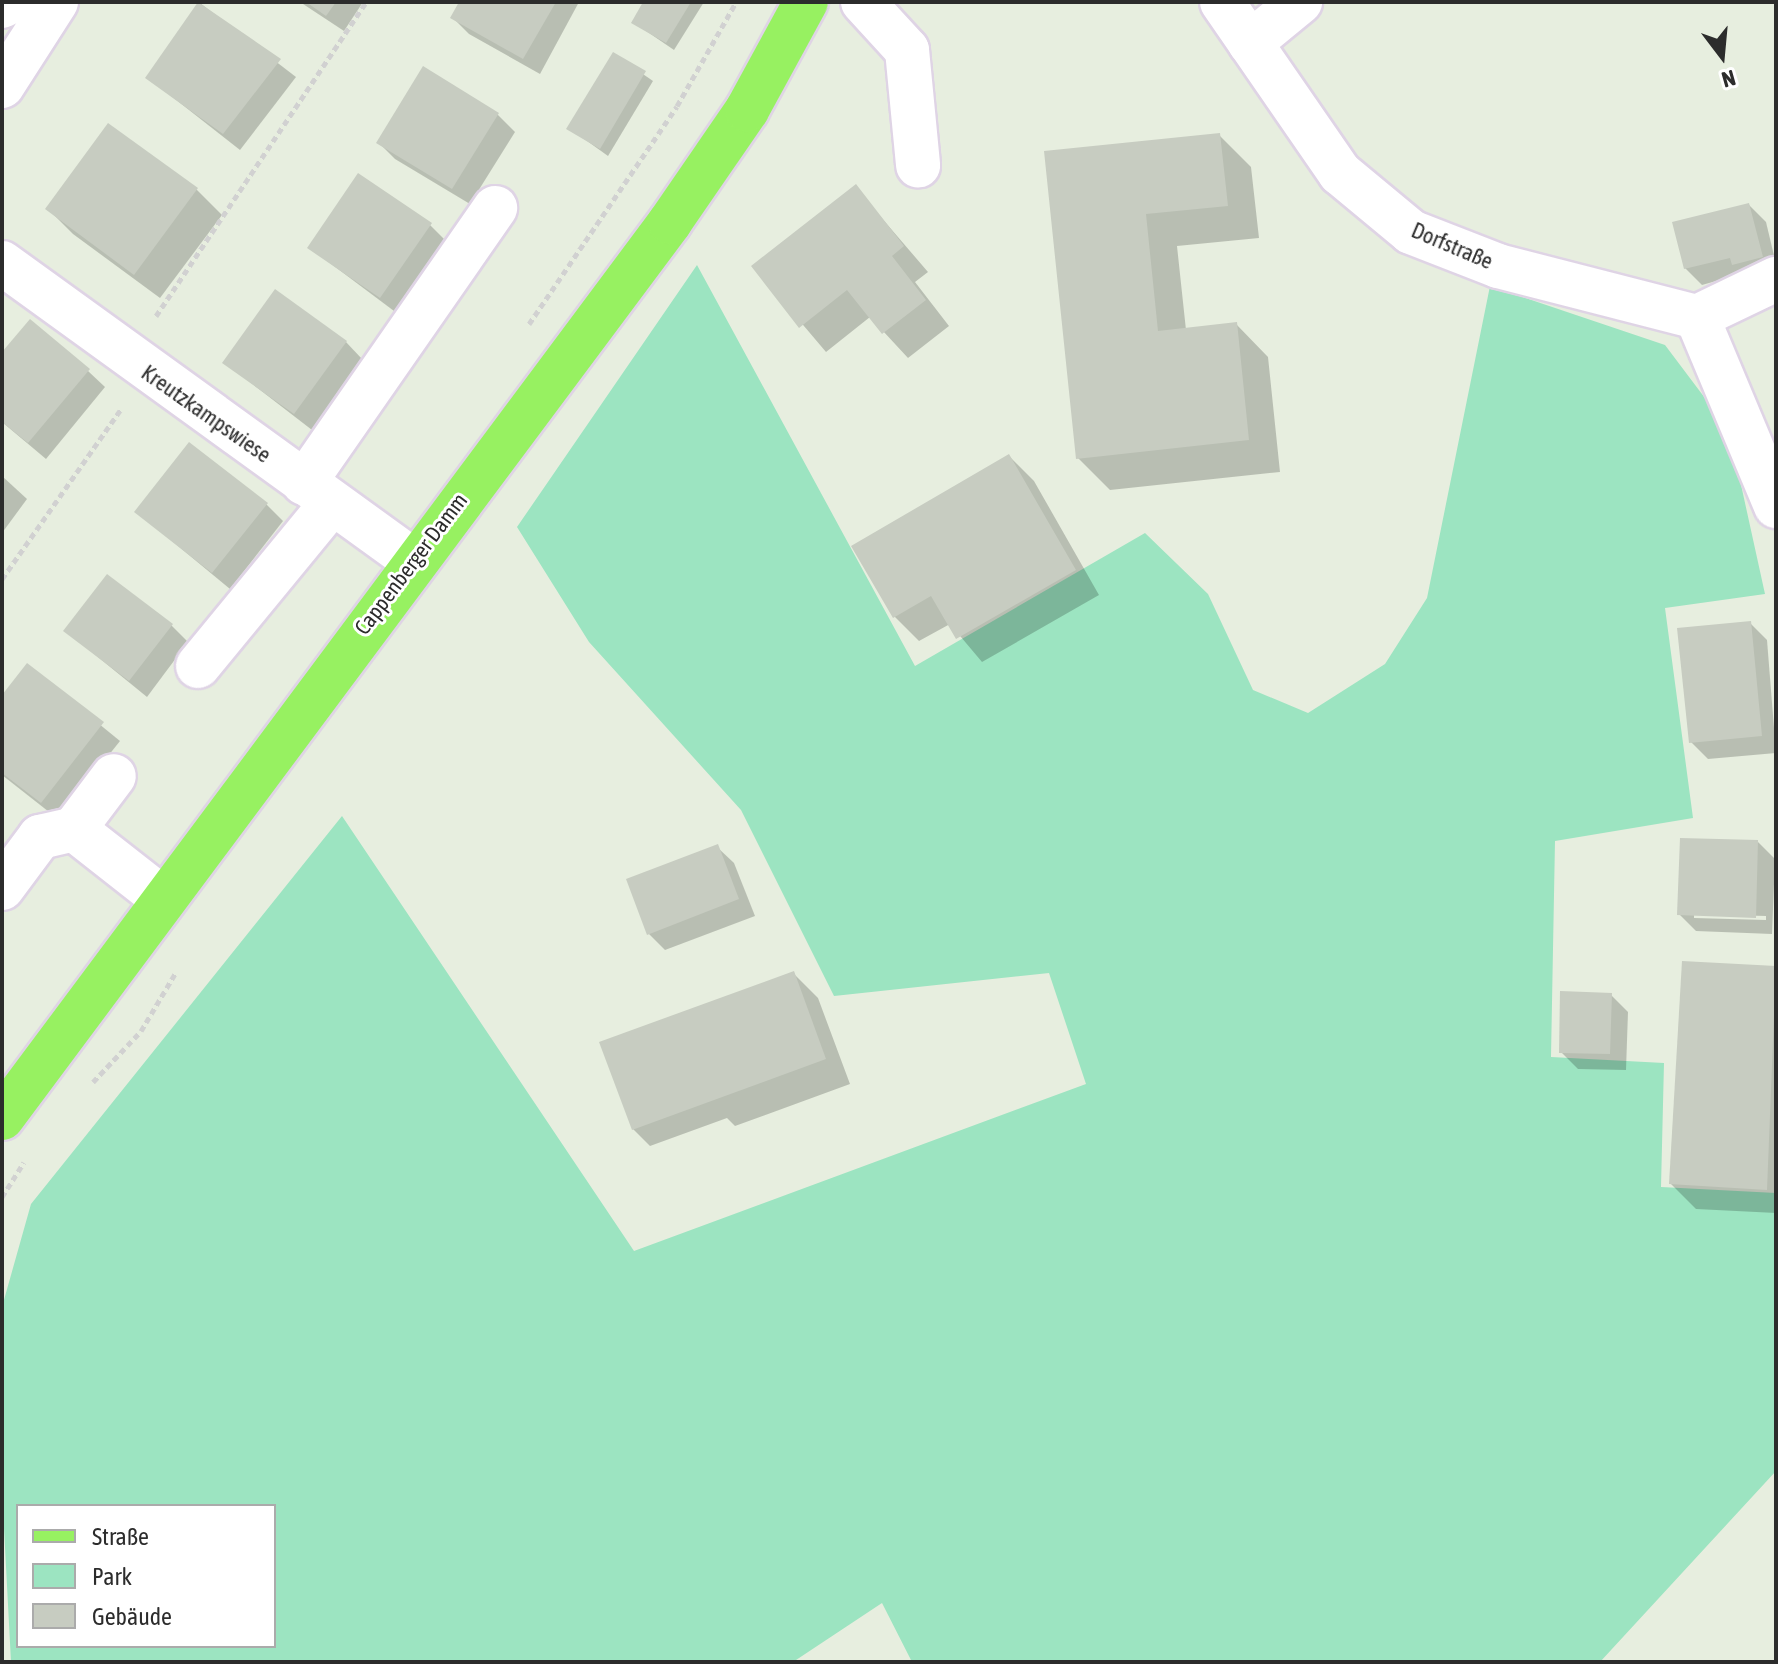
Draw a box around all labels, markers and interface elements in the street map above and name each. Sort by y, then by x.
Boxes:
north arrow [1682,16,1762,96]
text: N [1719,65,1738,93]
street label: Dorfstraße [1407,217,1497,275]
street label: Kreutzkampswiese [136,360,276,468]
street label: Cappenberger Damm [349,488,473,640]
legend [16,1504,276,1648]
text: Straße [92,1523,149,1550]
text: Park [92,1563,132,1590]
text: Gebäude [92,1603,172,1630]

